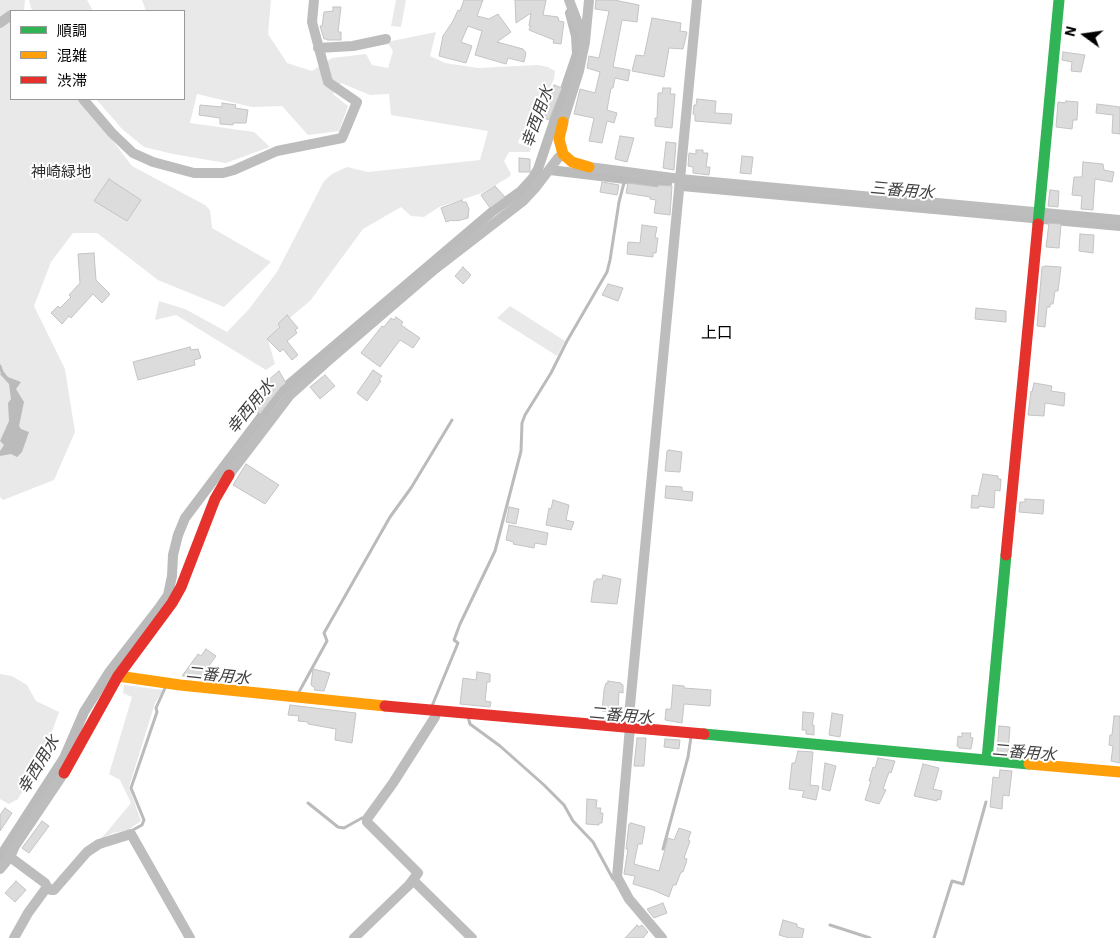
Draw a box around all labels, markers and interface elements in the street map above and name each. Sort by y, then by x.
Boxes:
legend [10,10,185,100]
north arrow [1060,10,1110,60]
text: 順調 [57,21,87,40]
text: N [1060,24,1080,38]
text: 混雑 [57,46,87,65]
text: 渋滞 [57,71,87,90]
water label: 幸西用水 [518,84,558,150]
park label: 神崎緑地 [31,164,91,182]
water label: 三番用水 [869,179,935,203]
district label: 上口 [701,323,733,343]
water label: 幸西用水 [223,376,279,438]
water label: 二番用水 [185,663,251,689]
water label: 二番用水 [588,704,654,728]
water label: 幸西用水 [14,733,64,797]
water label: 二番用水 [991,741,1057,765]

